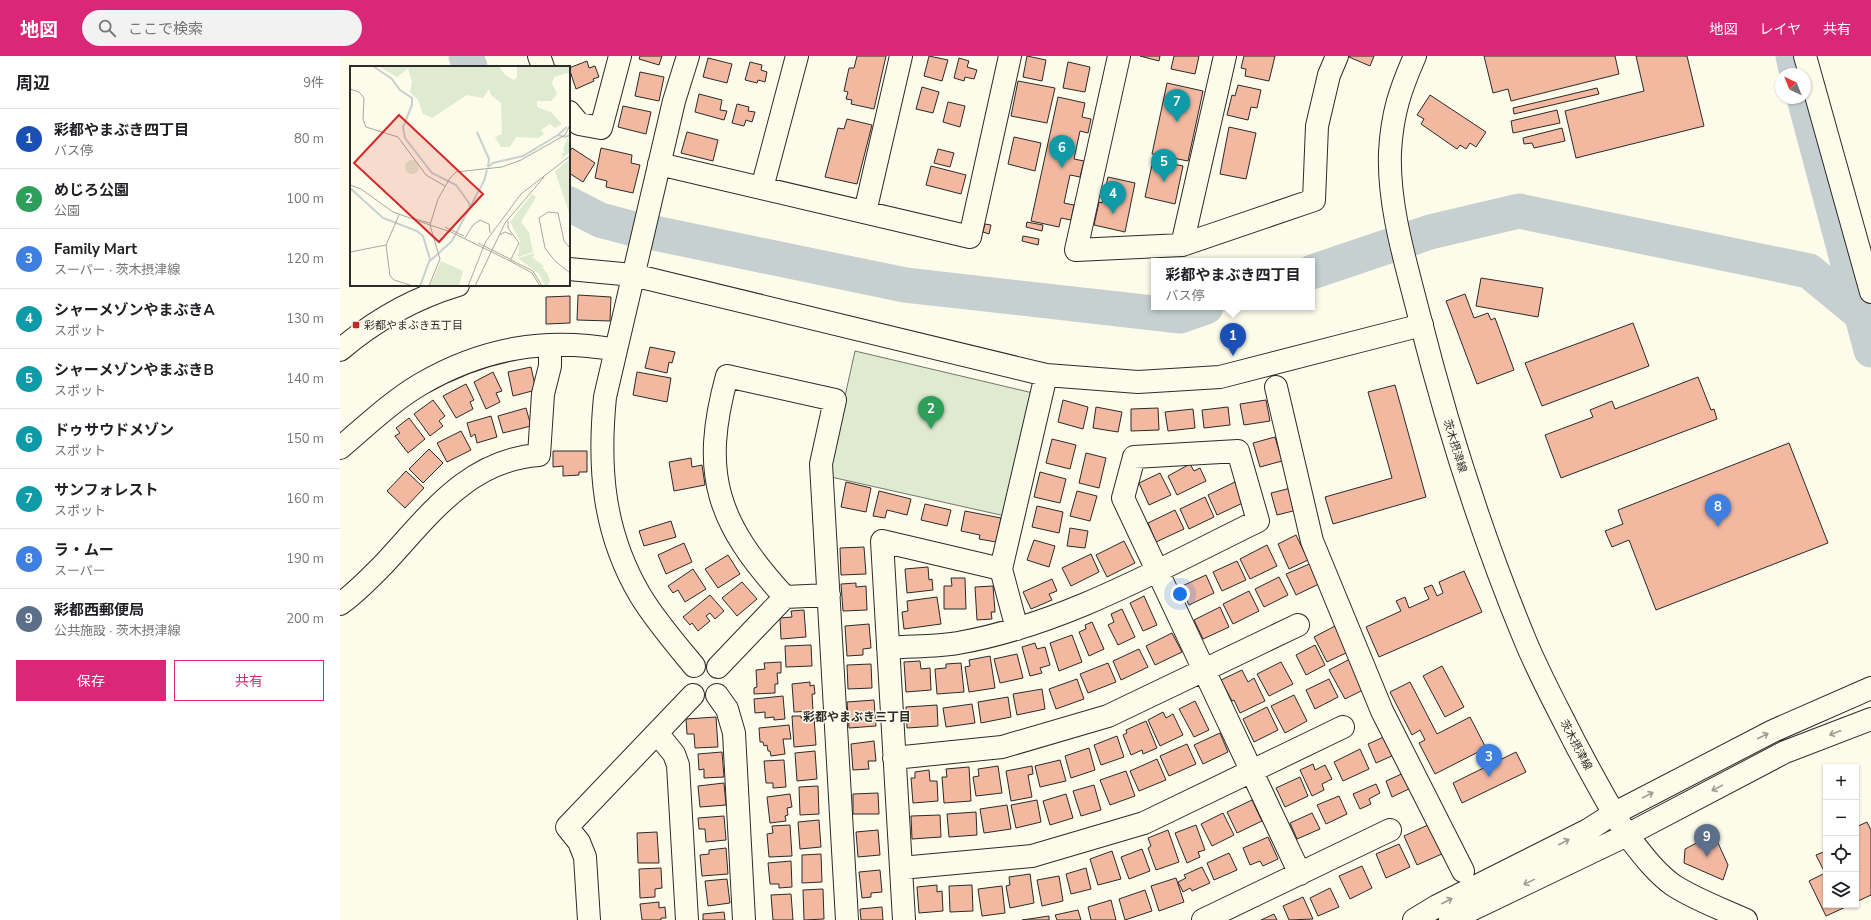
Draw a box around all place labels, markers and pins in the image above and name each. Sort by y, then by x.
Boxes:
pin: 7 [1164,89,1190,122]
pin: 6 [1049,135,1075,168]
pin: 5 [1151,149,1177,182]
pin: 4 [1100,181,1126,214]
place label: 彩都やまぶき五丁目 [364,318,463,333]
marker: 彩都やまぶき五丁目 [351,320,361,330]
pin: 1 [1220,323,1246,356]
pin: 2 [918,396,944,429]
pin: 8 [1705,494,1731,527]
pin: 3 [1476,744,1502,777]
pin: 9 [1694,824,1720,857]

